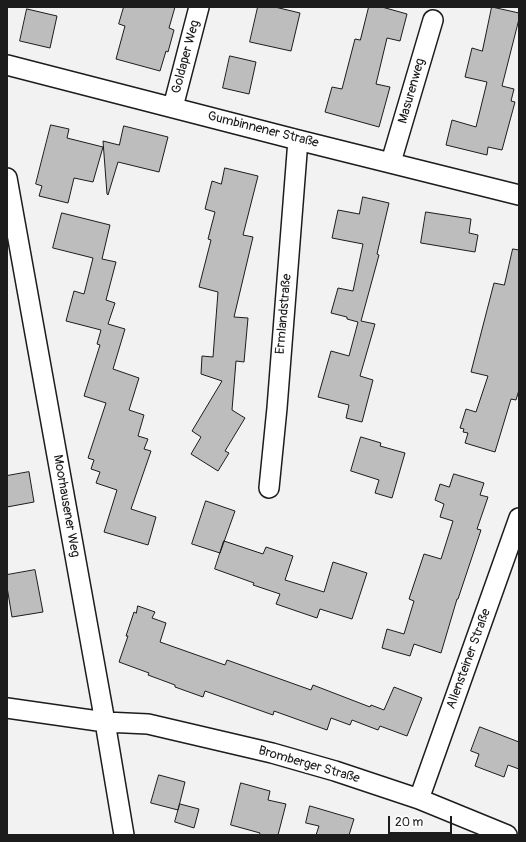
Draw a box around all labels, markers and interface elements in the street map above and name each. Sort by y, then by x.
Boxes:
street label: Goldaper Weg [169,19,203,95]
street label: Masurenweg [395,57,429,125]
street label: Gumbinnener Straße [206,109,320,151]
street label: Ermlandstraße [273,273,295,355]
street label: Moorhausener Weg [49,454,83,558]
street label: Allensteiner Straße [444,607,494,711]
street label: Bromberger Straße [257,743,361,787]
scale bar [390,808,454,834]
text: 20 m [395,815,423,830]

